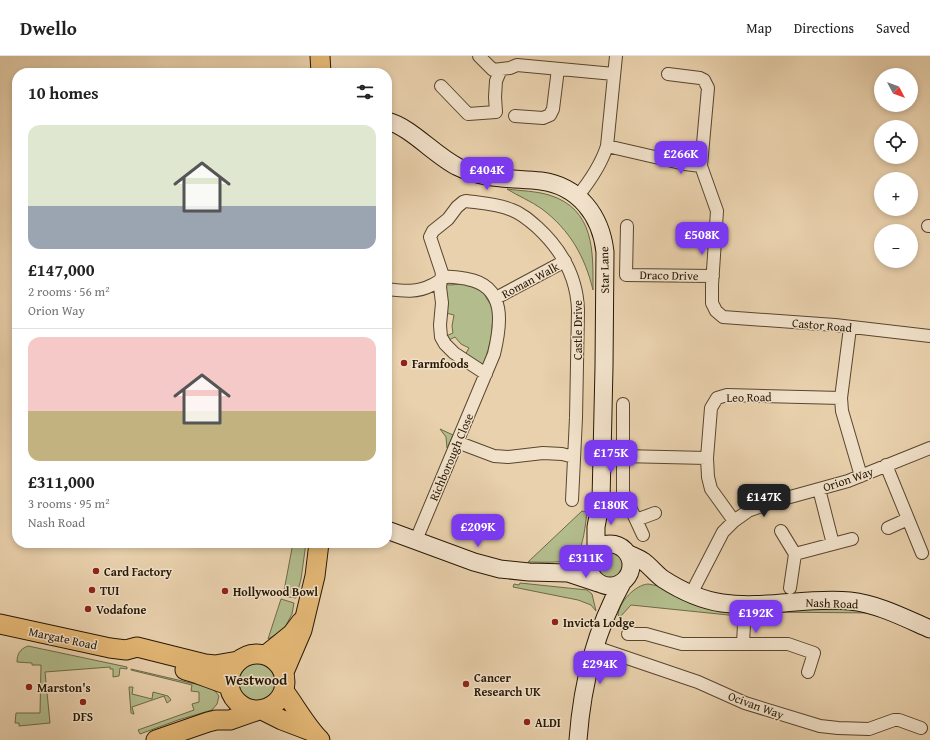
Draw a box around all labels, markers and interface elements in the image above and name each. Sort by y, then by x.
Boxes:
text: Dwello [20,14,77,42]
text: Map [746,18,772,38]
text: Directions [794,18,854,38]
text: Saved [876,18,910,38]
north arrow [874,68,918,112]
map controls [874,68,918,268]
text: 10 homes [28,80,99,105]
icon: filters [354,81,376,103]
button: locate [874,120,918,164]
pin: £266K [653,141,709,175]
text: £266K [663,144,699,163]
icon: home [166,151,238,223]
pin: £404K [459,157,515,191]
text: £404K [469,160,505,179]
button: + [874,172,918,216]
pin: £508K [674,222,730,256]
button: − [874,224,918,268]
text: £508K [684,225,720,244]
street label: Star Lane [595,246,613,294]
text: £147,000 [28,257,94,282]
street label: Roman Walk [498,257,562,302]
street label: Draco Drive [639,266,699,284]
text: 2 rooms · 56 m² [28,282,110,301]
street label: Castle Drive [569,300,586,360]
text: Orion Way [28,301,85,320]
street label: Castor Road [791,314,853,336]
place label: Farmfoods [412,355,469,372]
marker: Farmfoods [399,358,409,368]
icon: home [166,363,238,435]
street label: Leo Road [726,388,772,406]
street label: Richborough Close [425,410,477,503]
pin: £175K [583,440,639,474]
text: £175K [593,443,629,462]
street label: Orion Way [820,462,876,496]
text: £311,000 [28,469,94,494]
pin: £147K [736,484,792,518]
text: £147K [746,487,782,506]
pin: £180K [583,492,639,526]
text: 3 rooms · 95 m² [28,494,110,513]
text: £180K [593,495,629,514]
text: Nash Road [28,513,85,532]
pin: £209K [450,514,506,548]
text: £209K [460,517,496,536]
pin: £311K [558,545,614,579]
text: £311K [568,548,604,567]
place label: Card Factory [104,563,173,580]
marker: Card Factory [91,566,101,576]
place label: TUI [100,582,119,599]
place label: Hollywood Bowl [233,583,318,600]
marker: TUI [87,585,97,595]
marker: Hollywood Bowl [220,586,230,596]
street label: Nash Road [805,594,859,612]
pin: £192K [728,600,784,634]
place label: Vodafone [96,601,146,618]
text: £192K [738,603,774,622]
marker: Vodafone [83,604,93,614]
place label: Invicta Lodge [563,614,635,631]
marker: Invicta Lodge [550,617,560,627]
street label: Margate Road [27,622,99,654]
pin: £294K [572,651,628,685]
text: £294K [582,654,618,673]
place label: Cancer Research UK [474,669,541,700]
district label: Westwood [225,670,287,690]
place label: Marston's [37,679,91,696]
marker: Cancer Research UK [461,679,471,689]
marker: Marston's [24,682,34,692]
street label: Ocivan Way [726,687,786,723]
marker: DFS [78,697,88,707]
place label: DFS [73,708,93,725]
place label: ALDI [535,714,561,731]
marker: ALDI [522,717,532,727]

